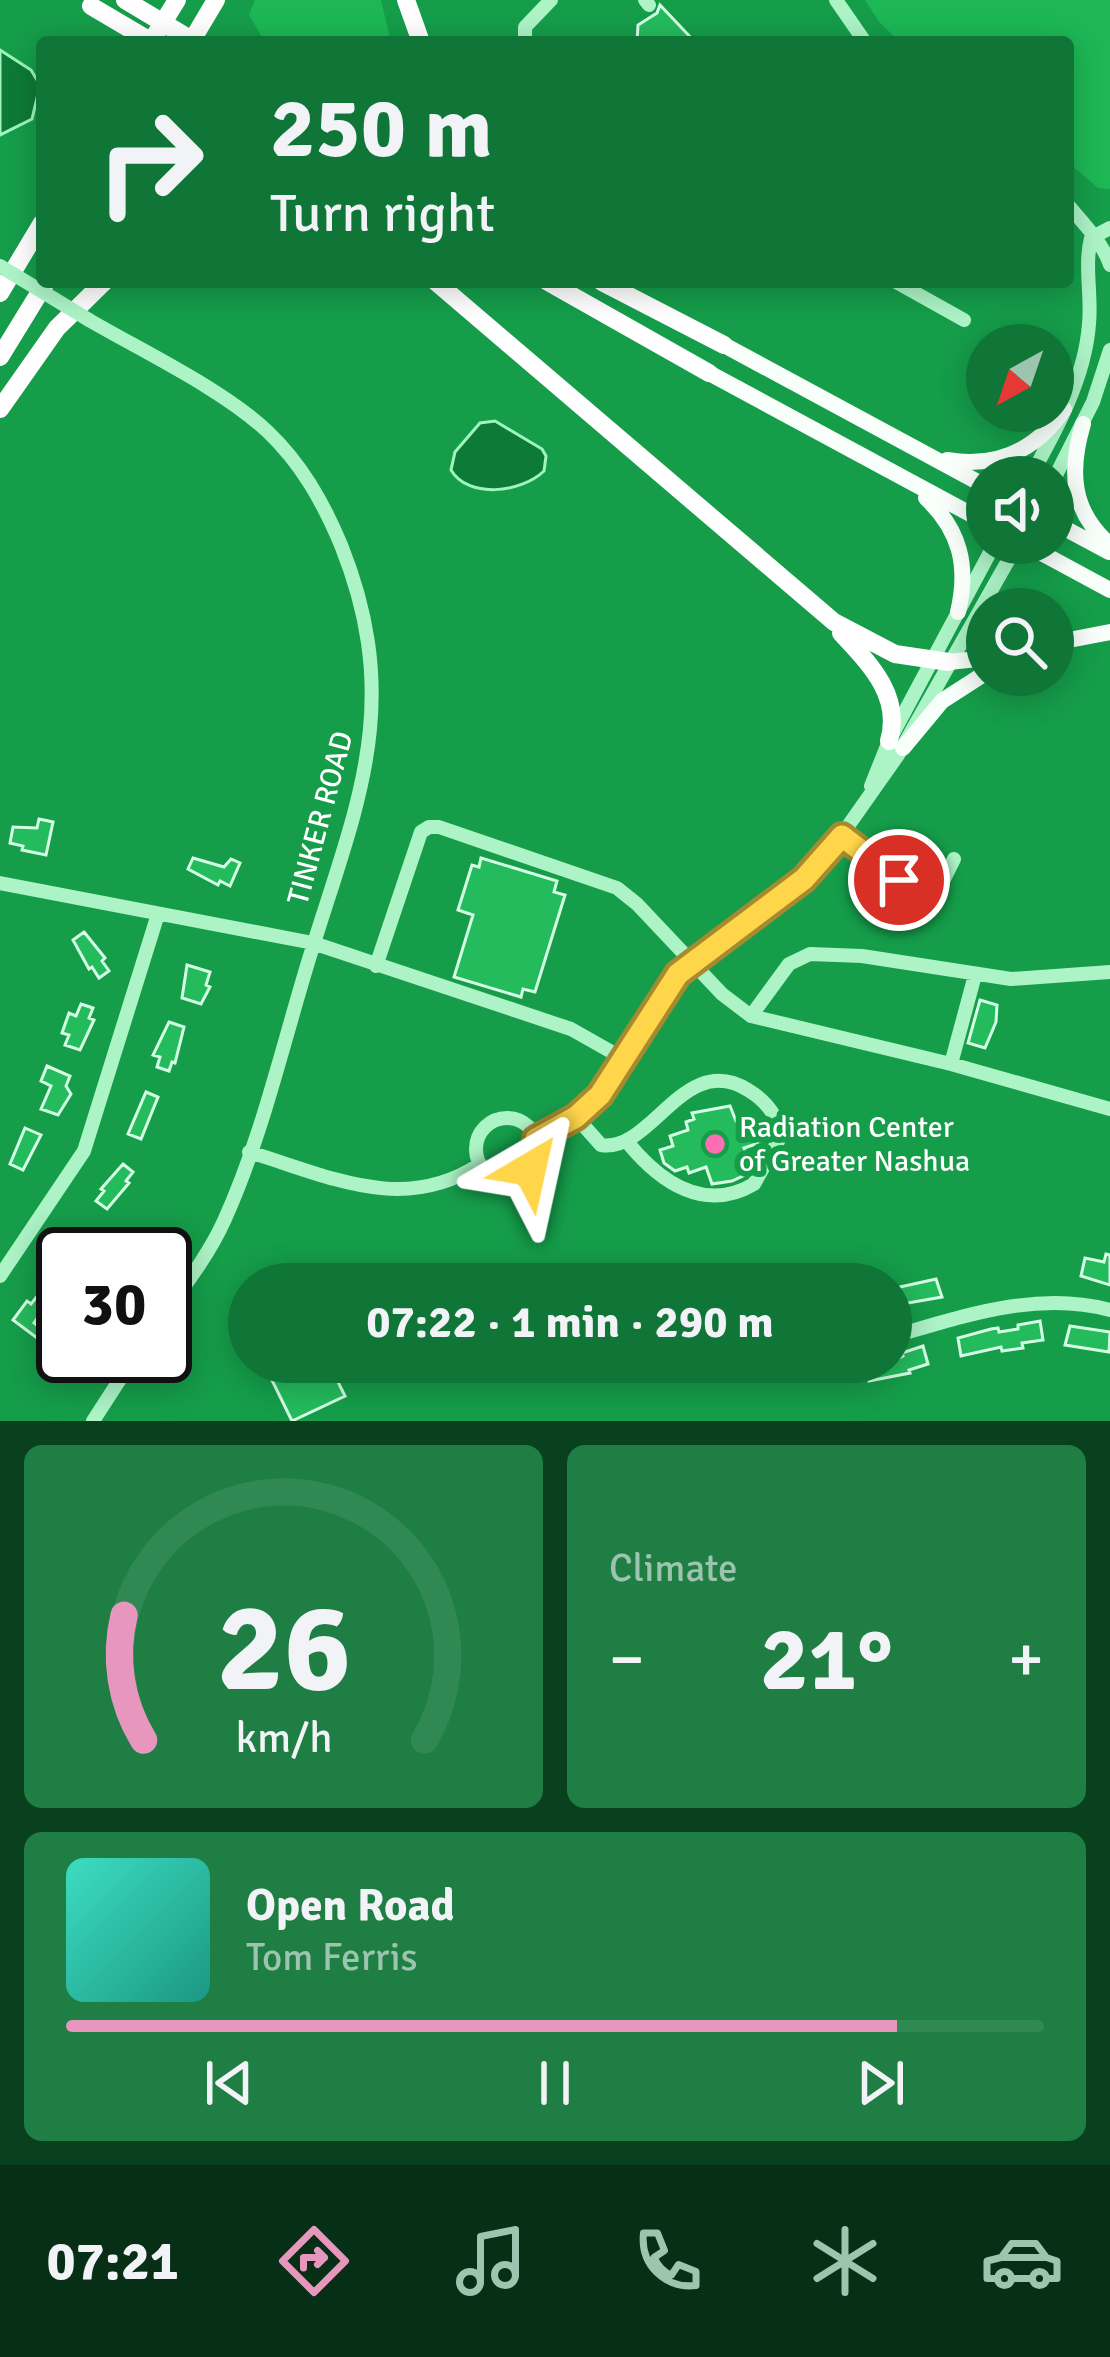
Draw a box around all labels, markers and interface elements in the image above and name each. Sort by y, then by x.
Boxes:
text: 250 m [270,77,492,181]
icon: right [72,84,228,240]
text: Turn right [270,180,495,247]
north arrow [966,324,1074,432]
map controls [966,324,1074,696]
button: sound [966,456,1074,564]
button: search [966,588,1074,696]
street label: TINKER ROAD [280,727,361,909]
pin [848,829,950,931]
icon: arrive [866,847,932,913]
position arrow [467,1106,593,1232]
place label: Radiation Center of Greater Nashua [739,1109,970,1180]
marker: Radiation Center of Greater Nashua [702,1131,728,1157]
speed limit sign: 30 [36,1227,192,1383]
text: 07:22 · 1 min · 290 m [366,1295,774,1350]
text: Climate [609,1544,738,1592]
text: 26 [216,1572,351,1725]
text: 21° [760,1604,893,1715]
text: − [609,1619,645,1700]
text: + [1008,1619,1044,1700]
text: km/h [235,1711,332,1764]
text: Open Road [246,1878,455,1933]
text: Tom Ferris [246,1933,418,1981]
icon: previous [196,2050,262,2116]
icon: pause [522,2050,588,2116]
icon: next [848,2050,914,2116]
icon: directions [272,2219,356,2303]
icon: music [449,2219,533,2303]
icon: phone [626,2219,710,2303]
icon: climate [803,2219,887,2303]
icon: car [980,2219,1064,2303]
text: 07:21 [46,2228,179,2295]

